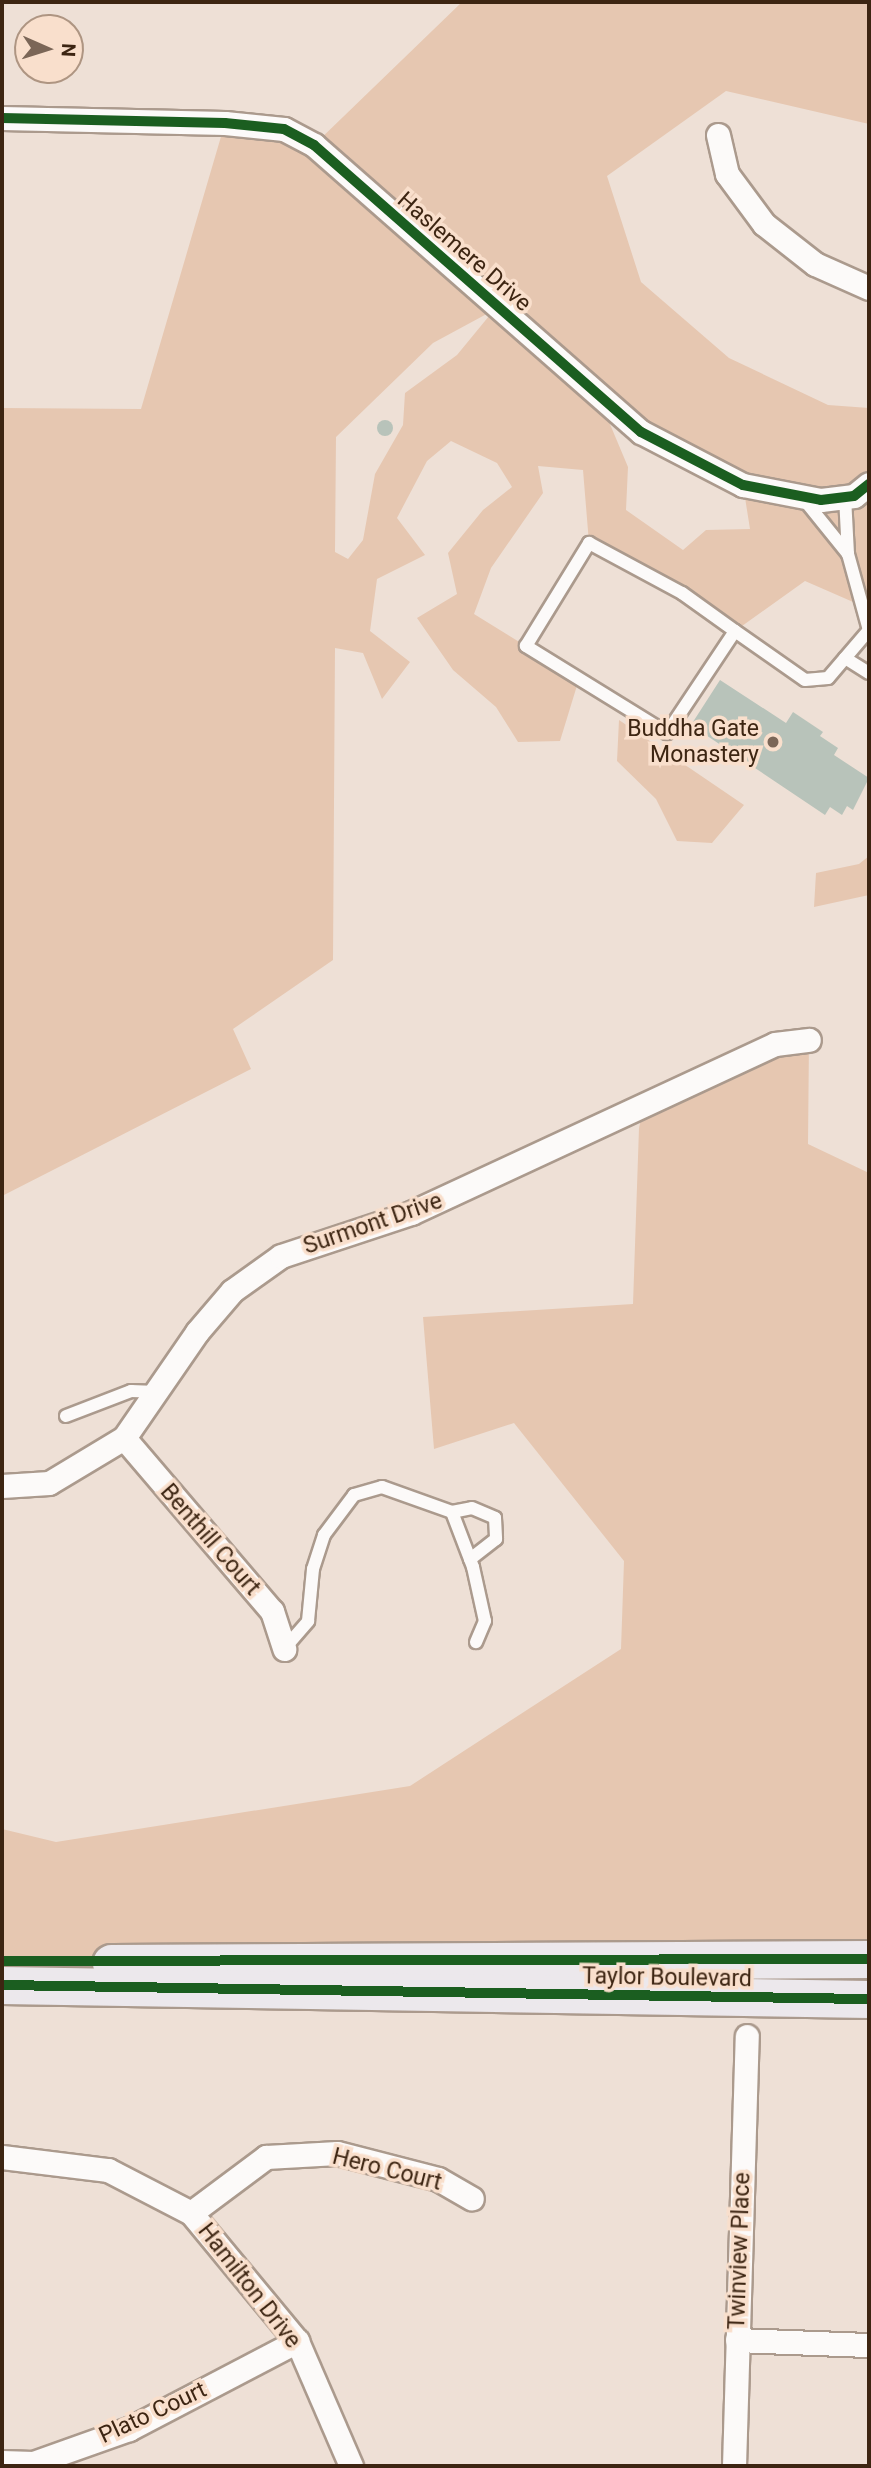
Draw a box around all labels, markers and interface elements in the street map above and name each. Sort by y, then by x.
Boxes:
north arrow [14,14,84,84]
text: N [57,43,80,57]
street label: Haslemere Drive [392,186,536,318]
place label: Buddha Gate Monastery [627,715,759,769]
marker: Buddha Gate Monastery [765,734,781,750]
street label: Surmont Drive [300,1187,446,1261]
street label: Benthill Court [154,1479,266,1601]
street label: Taylor Boulevard [582,1963,752,1993]
street label: Hero Court [329,2143,445,2197]
street label: Twinview Place [723,2172,757,2330]
street label: Hamilton Drive [192,2218,306,2354]
street label: Plato Court [95,2376,211,2450]

